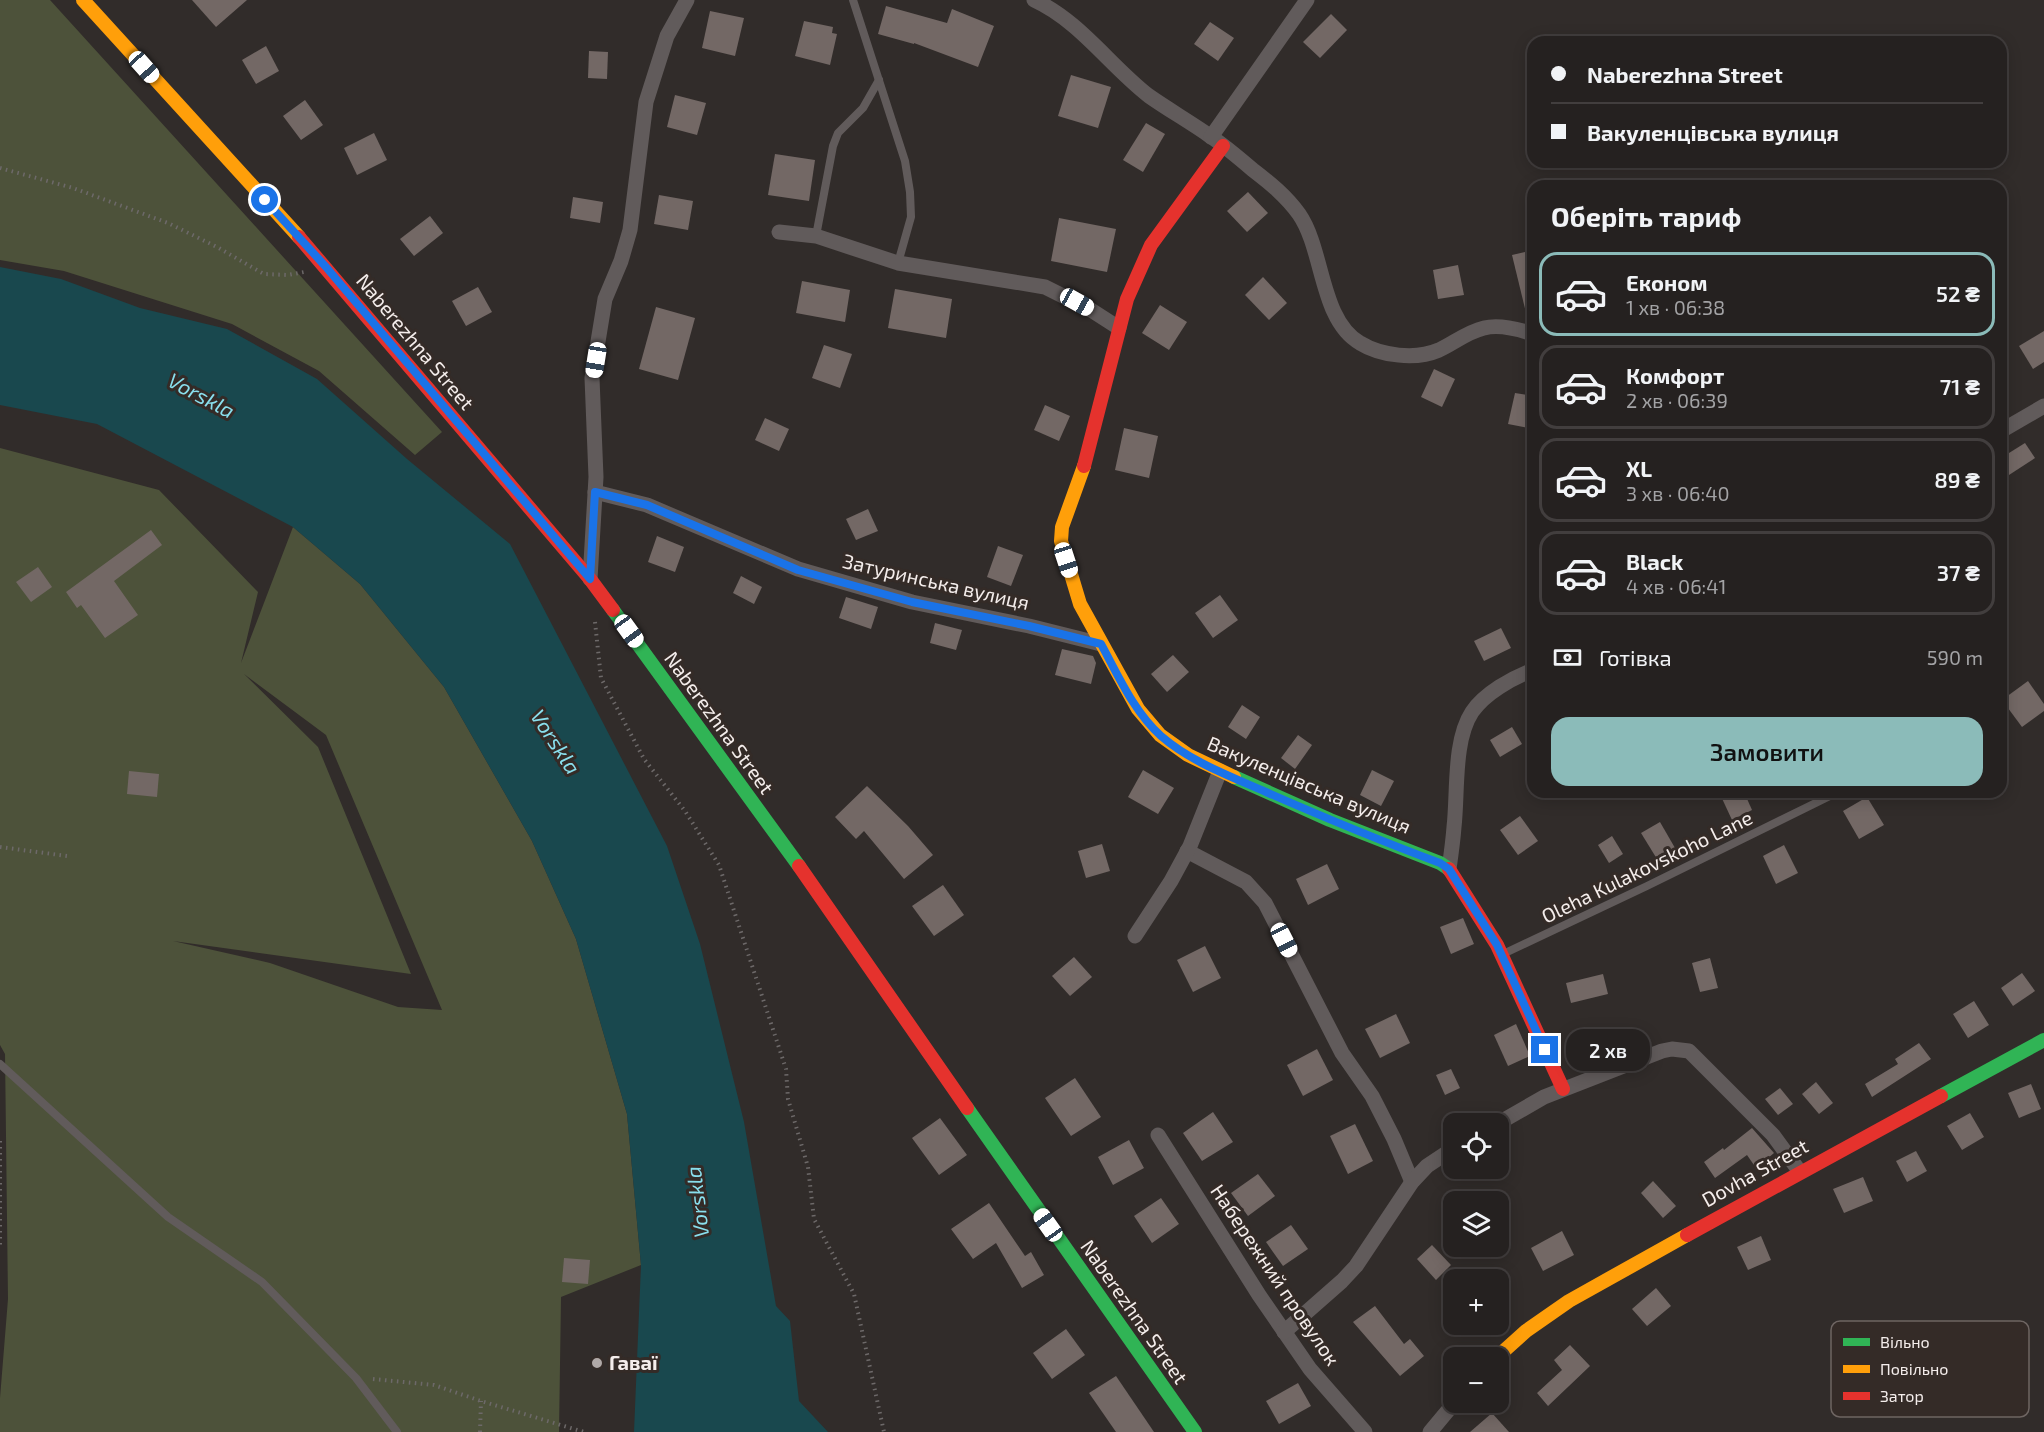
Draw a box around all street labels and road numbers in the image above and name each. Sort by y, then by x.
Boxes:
street label: Naberezhna Street [352,268,480,415]
street label: Затуринська вулиця [840,548,1032,615]
street label: Naberezhna Street [660,647,780,799]
street label: Вакуленцівська вулиця [1204,730,1415,839]
street label: Oleha Kulakovskoho Lane [1537,805,1756,928]
street label: Dovha Street [1697,1133,1812,1211]
street label: Набережний провулок [1205,1179,1346,1370]
street label: Naberezhna Street [1076,1235,1194,1388]

